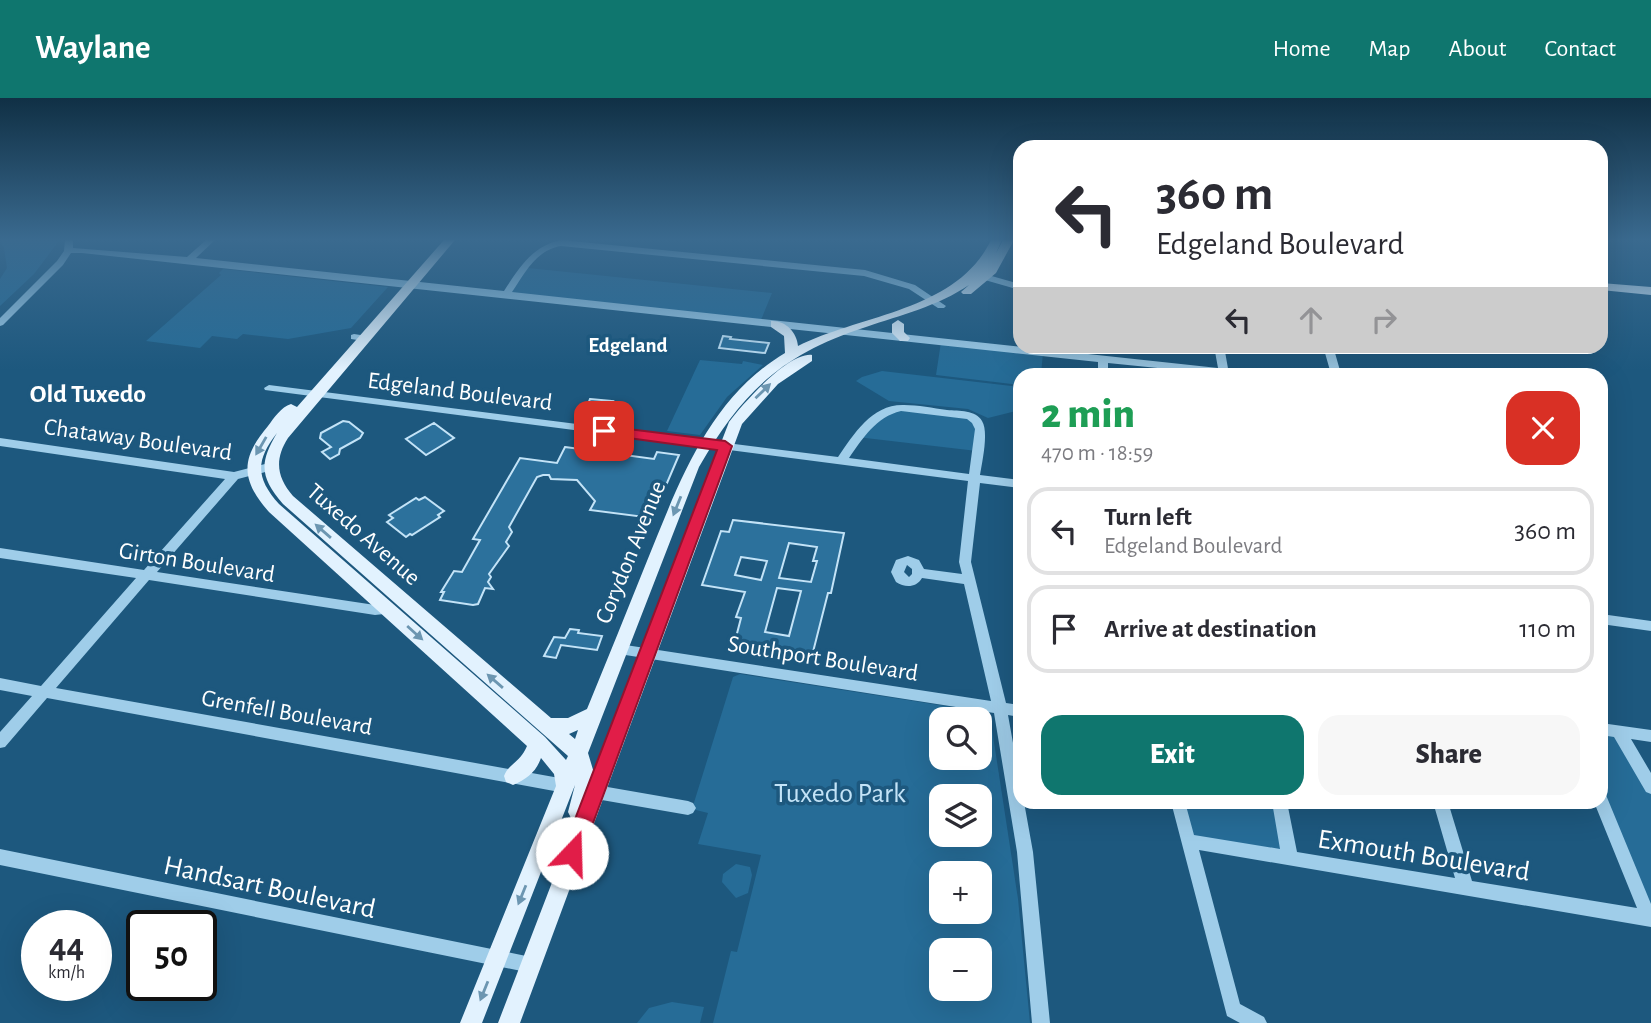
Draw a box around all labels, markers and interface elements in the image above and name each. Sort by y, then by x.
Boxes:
text: Waylane [35,32,151,65]
text: Home [1273,37,1331,61]
text: Map [1369,37,1411,61]
text: About [1449,37,1506,61]
text: Contact [1544,37,1616,61]
icon: left [1041,168,1132,259]
text: 360 m [1156,170,1273,219]
text: Edgeland Boulevard [1156,228,1404,260]
icon: left [1219,301,1257,339]
icon: ahead [1292,301,1330,339]
icon: right [1365,301,1403,339]
district label: Edgeland [588,335,668,356]
street label: Edgeland Boulevard [366,369,554,415]
district label: Old Tuxedo [30,381,146,407]
one-way arrow [754,383,771,399]
button: close [1506,391,1580,465]
text: 2 min [1041,393,1135,435]
pin [574,401,634,461]
icon: arrive [585,412,623,450]
street label: Chataway Boulevard [42,415,233,465]
one-way arrow [255,436,267,456]
text: 470 m · 18:59 [1041,442,1153,465]
street label: Corydon Avenue [591,478,670,627]
street label: Tuxedo Avenue [302,479,425,590]
one-way arrow [671,495,682,516]
text: Turn left [1104,504,1192,530]
icon: left [1045,512,1083,550]
text: 360 m [1514,518,1576,544]
one-way arrow [314,523,332,539]
text: Edgeland Boulevard [1104,535,1282,558]
street label: Girton Boulevard [117,539,277,587]
icon: arrive [1045,610,1083,648]
text: Arrive at destination [1104,616,1317,642]
text: 110 m [1519,616,1576,642]
one-way arrow [406,625,423,641]
street label: Southport Boulevard [726,632,920,686]
one-way arrow [486,673,504,689]
street label: Grenfell Boulevard [200,686,374,740]
map controls [929,707,992,1001]
button: search [929,707,992,770]
button: Exit [1041,715,1304,795]
button: Share [1318,715,1580,795]
park label: Tuxedo Park [774,780,906,808]
button: layers [929,784,992,847]
position arrow [535,816,609,890]
street label: Exmouth Boulevard [1316,825,1532,887]
street label: Handsart Boulevard [161,852,378,924]
button: + [929,861,992,924]
one-way arrow [516,885,527,906]
speed limit sign: 50 [126,910,217,1001]
text: 44 [49,929,84,964]
button: − [929,938,992,1001]
text: km/h [48,964,85,982]
one-way arrow [478,980,489,1001]

